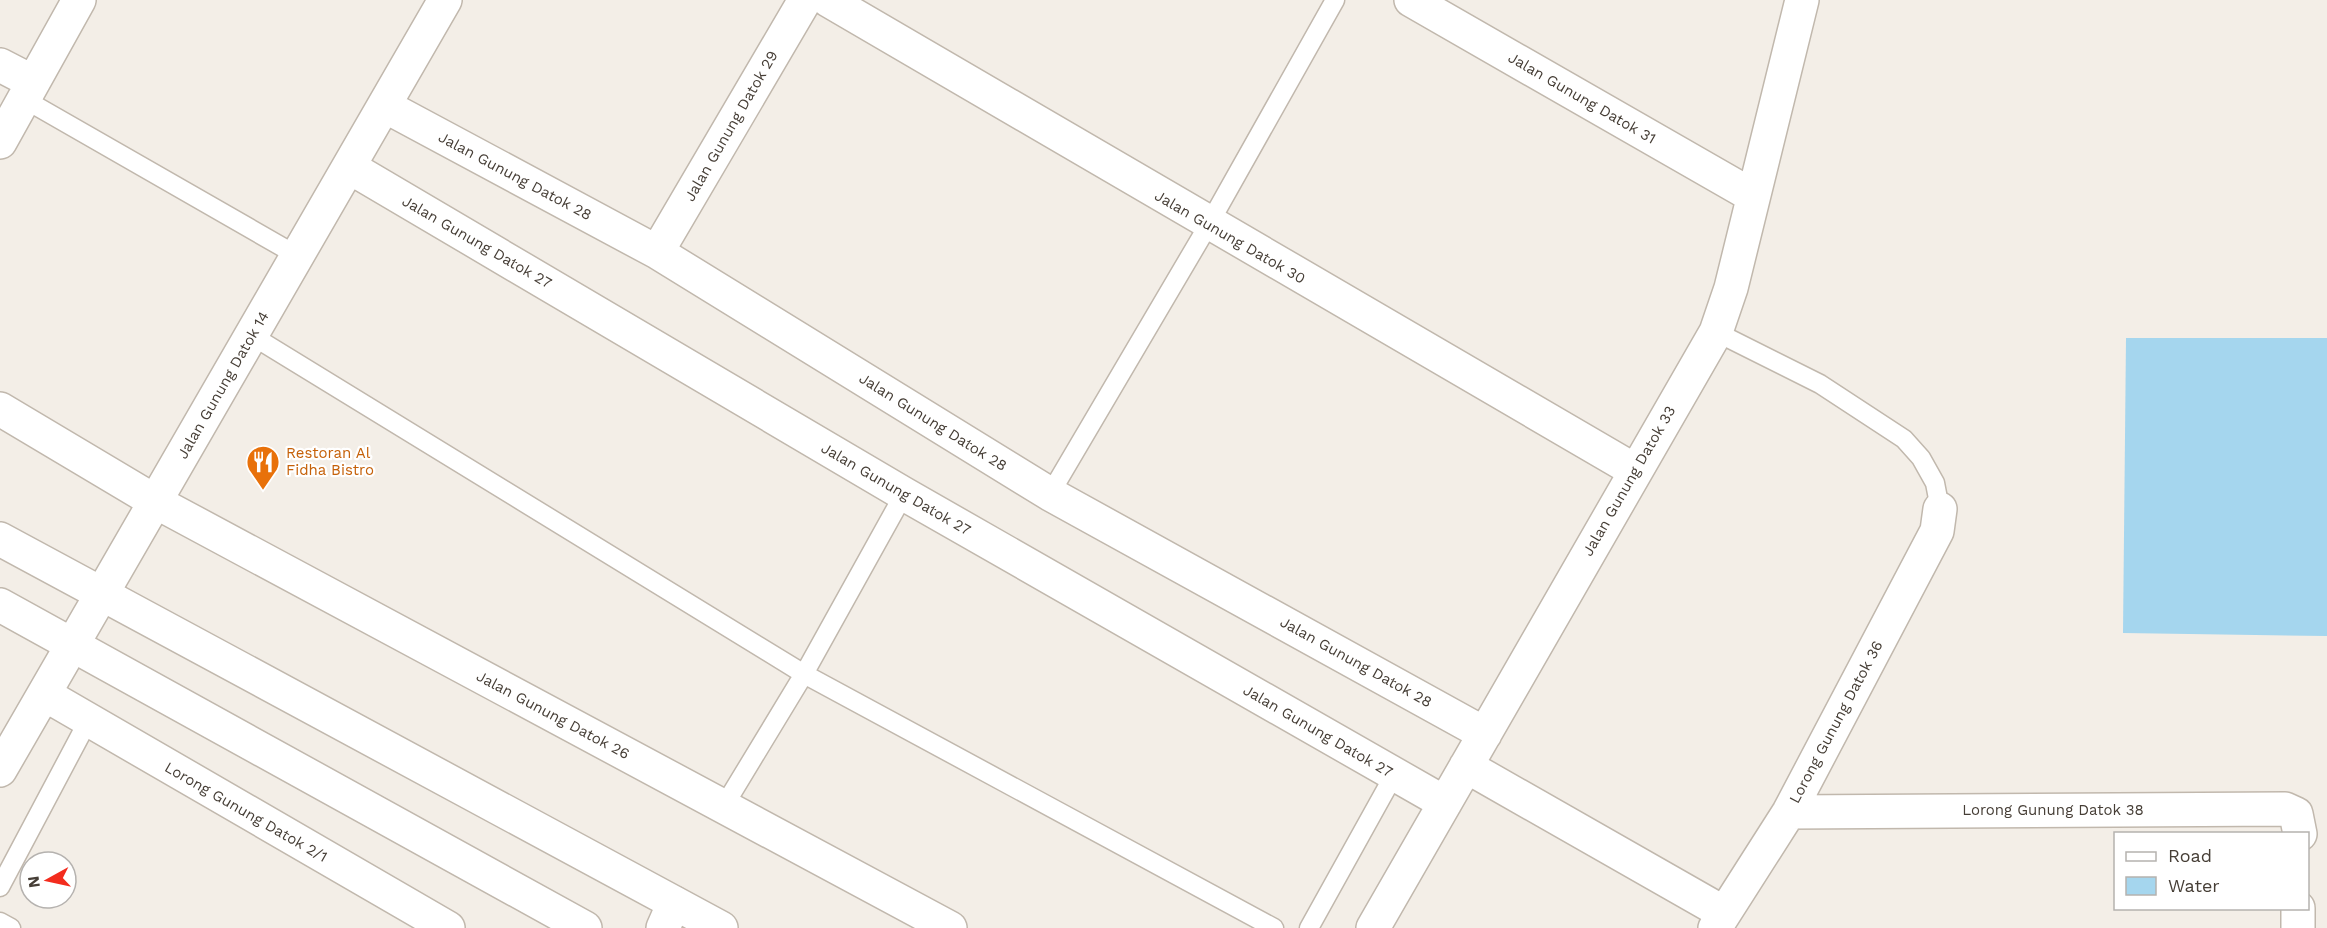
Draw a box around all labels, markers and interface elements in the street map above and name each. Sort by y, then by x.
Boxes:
street label: Jalan Gunung Datok 29 [681,48,781,204]
street label: Jalan Gunung Datok 31 [1505,48,1659,148]
street label: Jalan Gunung Datok 28 [435,128,595,224]
street label: Jalan Gunung Datok 30 [1152,186,1308,288]
street label: Jalan Gunung Datok 27 [399,192,555,292]
street label: Jalan Gunung Datok 14 [173,308,273,462]
street label: Jalan Gunung Datok 28 [856,369,1010,475]
street label: Jalan Gunung Datok 33 [1579,403,1679,559]
street label: Jalan Gunung Datok 27 [818,439,974,539]
restaurant icon: Restoran Al Fidha Bistro [245,444,281,491]
place label: Restoran Al Fidha Bistro [286,444,374,479]
street label: Jalan Gunung Datok 28 [1277,613,1435,711]
street label: Lorong Gunung Datok 36 [1785,638,1887,806]
street label: Jalan Gunung Datok 26 [473,667,633,763]
street label: Jalan Gunung Datok 27 [1240,681,1396,781]
street label: Lorong Gunung Datok 2/1 [161,758,331,866]
street label: Lorong Gunung Datok 38 [1962,801,2144,819]
legend [2114,832,2309,910]
text: Road [2168,845,2212,866]
north arrow [18,850,78,910]
text: N [23,875,44,889]
text: Water [2168,875,2220,896]

